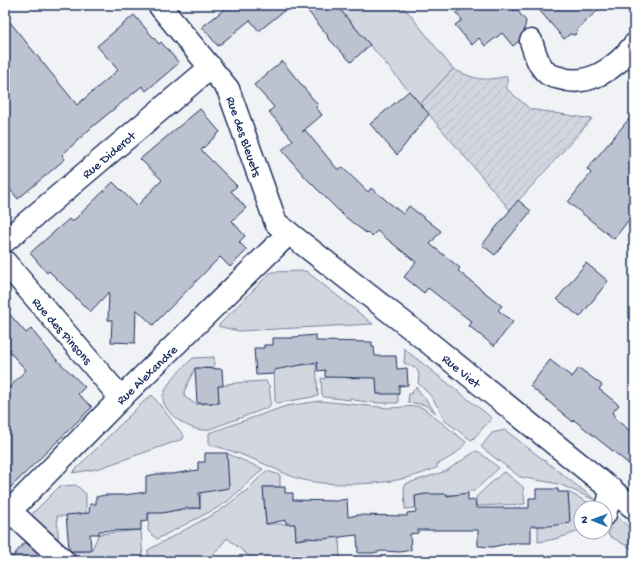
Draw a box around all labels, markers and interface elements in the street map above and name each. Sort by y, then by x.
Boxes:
street label: Rue des Bleuets [222,95,264,180]
street label: Rue Diderot [80,128,141,183]
street label: Rue des Pinsons [28,295,95,369]
street label: Rue Alexandre [114,343,182,409]
street label: Rue Viet [438,352,484,393]
north arrow [573,500,613,540]
text: N [579,516,591,524]

